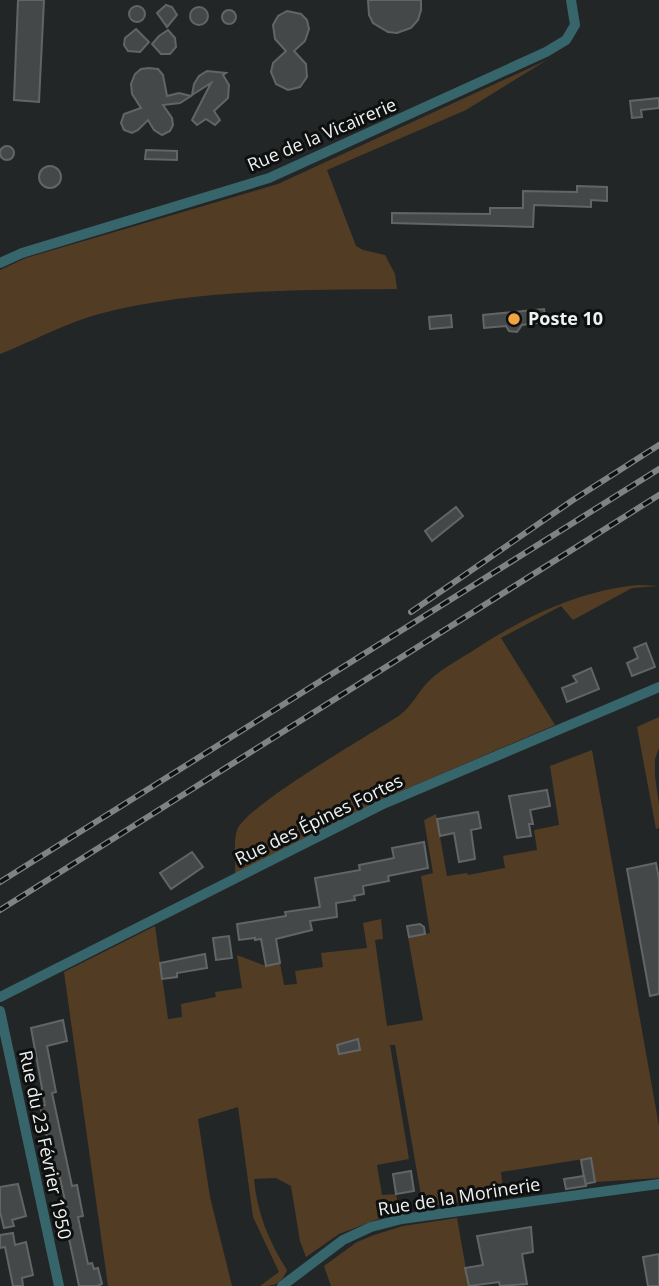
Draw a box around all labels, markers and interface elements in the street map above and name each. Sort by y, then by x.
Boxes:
street label: Rue de la Vicairerie [243,92,400,176]
place label: Poste 10 [528,306,603,330]
marker: Poste 10 [506,311,522,327]
street label: Rue des Épines Fortes [231,768,406,870]
street label: Rue du 23 Février 1950 [14,1048,78,1241]
street label: Rue de la Morinerie [376,1171,542,1221]

